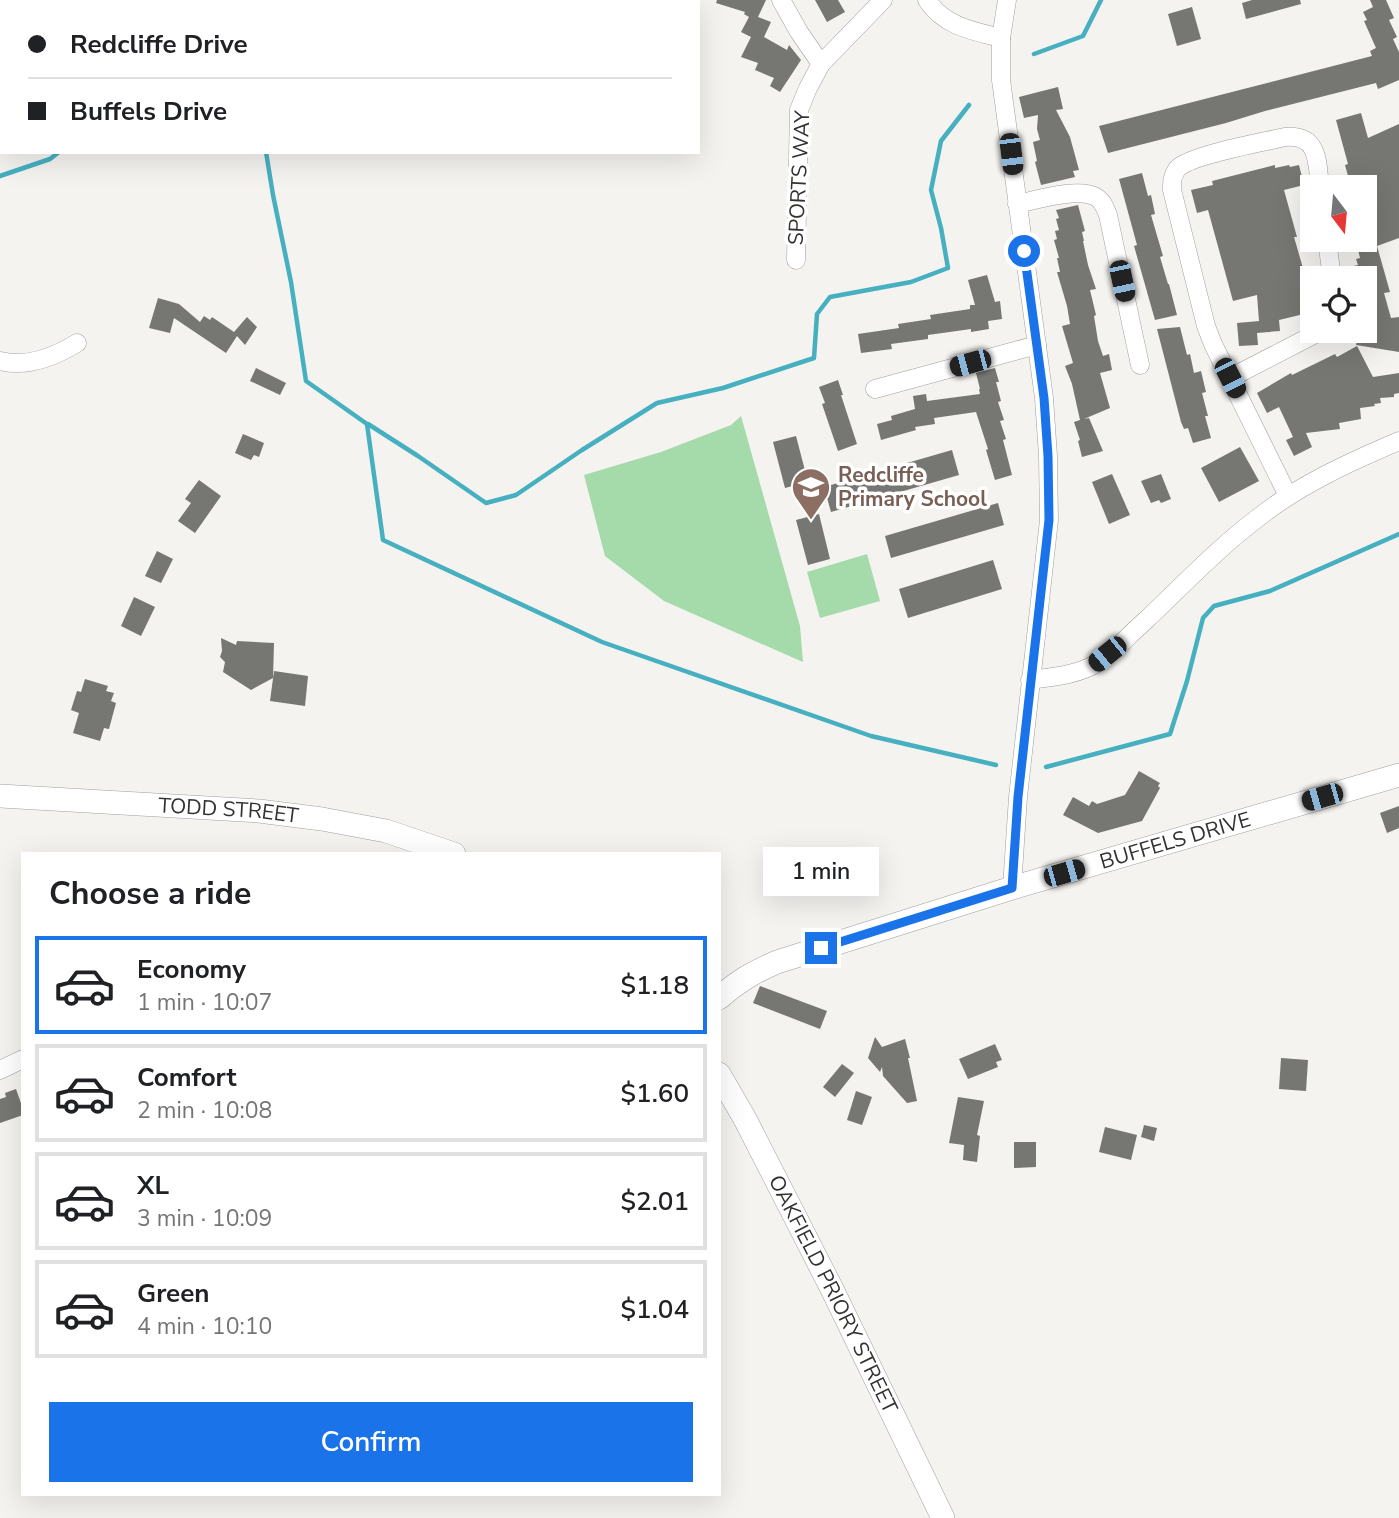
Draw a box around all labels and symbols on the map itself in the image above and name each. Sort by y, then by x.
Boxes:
street label: SPORTS WAY [781,110,817,246]
car [999,132,1024,176]
north arrow [1300,175,1377,252]
route start [1008,235,1040,267]
car [1108,258,1137,304]
car [947,347,994,379]
car [1212,355,1249,401]
place label: Redcliffe Primary School [838,461,987,513]
school or university icon: Redcliffe Primary School [790,466,832,521]
car [1085,633,1130,675]
car [1299,781,1346,813]
street label: TODD STREET [158,791,301,830]
street label: BUFFELS DRIVE [1096,805,1254,876]
callout: 1 min [763,846,879,895]
car [1041,857,1088,889]
route end [805,932,837,964]
street label: OAKFIELD PRIORY STREET [762,1170,904,1418]

